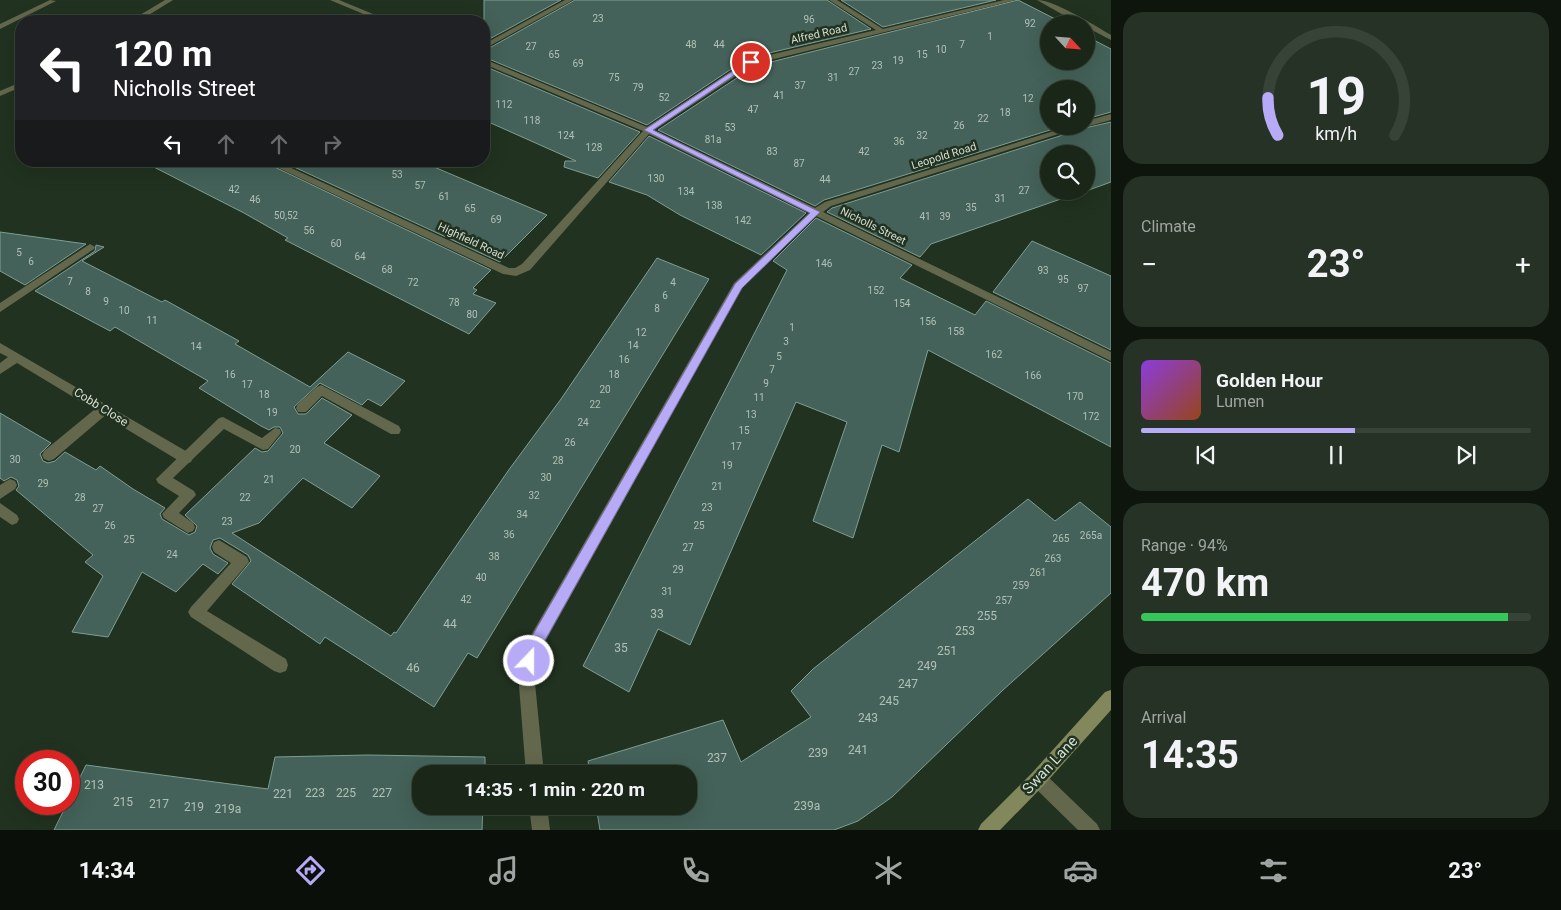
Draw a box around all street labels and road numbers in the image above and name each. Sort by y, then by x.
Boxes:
street label: Alfred Road [790,21,848,47]
street label: Leopold Road [910,140,978,172]
street label: Nicholls Street [838,205,908,248]
street label: Highfield Road [436,220,506,262]
street label: Cobb Close [71,385,131,429]
street label: Swan Lane [1019,732,1081,798]

